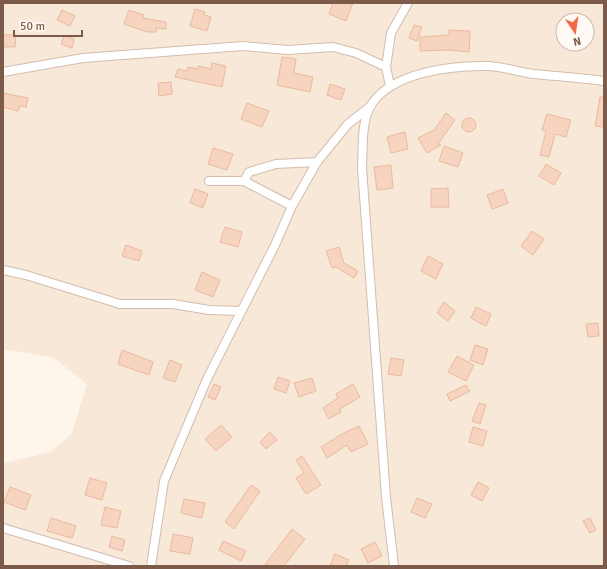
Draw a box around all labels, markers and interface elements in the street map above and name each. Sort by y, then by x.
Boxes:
scale bar [14,12,82,38]
north arrow [555,12,595,52]
text: 50 m [20,19,45,34]
text: N [572,34,582,48]

